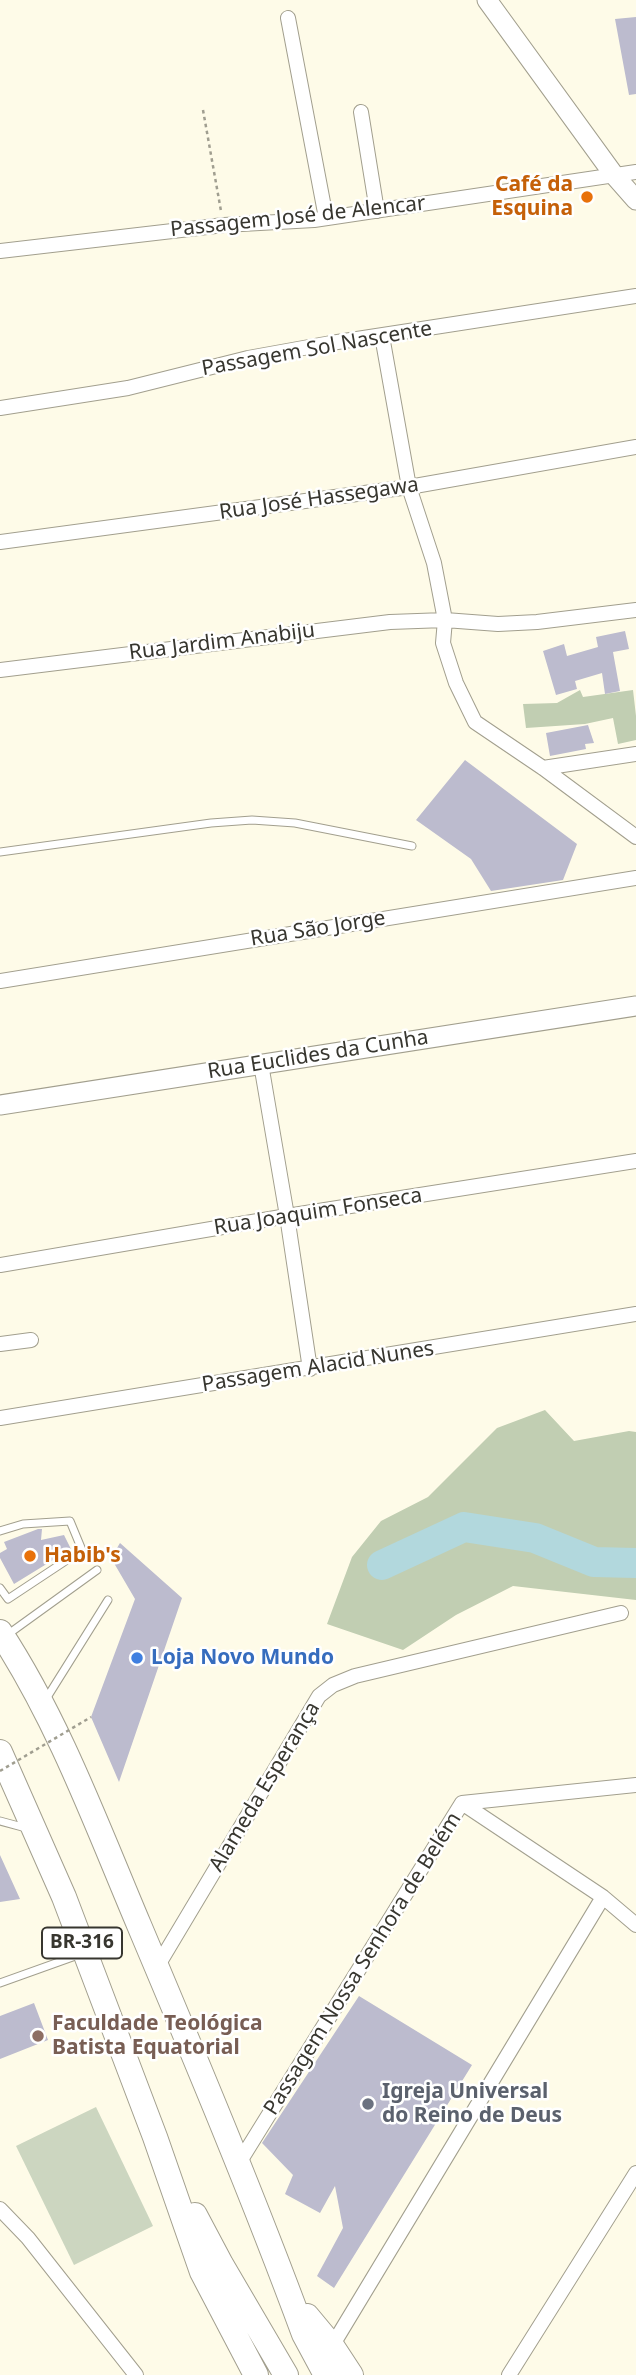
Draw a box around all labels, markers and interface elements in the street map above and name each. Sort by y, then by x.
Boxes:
place label: Café da Esquina [491,172,573,222]
marker: Café da Esquina [579,189,595,205]
street label: Passagem José de Alencar [169,191,427,243]
street label: Passagem Sol Nascente [200,316,434,382]
street label: Rua José Hassegawa [218,473,420,525]
street label: Rua Jardim Anabiju [127,618,317,666]
street label: Rua São Jorge [249,906,387,952]
street label: Rua Euclides da Cunha [206,1025,430,1085]
street label: Rua Joaquim Fonseca [212,1183,424,1241]
street label: Passagem Alacid Nunes [200,1336,436,1398]
place label: Habib's [44,1543,121,1569]
marker: Habib's [22,1548,38,1564]
place label: Loja Novo Mundo [151,1645,334,1671]
marker: Loja Novo Mundo [129,1650,145,1666]
street label: Alameda Esperança [204,1698,326,1876]
street label: Passagem Nossa Senhora de Belém [259,1808,467,2120]
road number: BR-316 [42,1927,122,1958]
place label: Faculdade Teológica Batista Equatorial [52,2011,263,2061]
marker: Faculdade Teológica Batista Equatorial [30,2028,46,2044]
place label: Igreja Universal do Reino de Deus [382,2079,562,2129]
marker: Igreja Universal do Reino de Deus [360,2096,376,2112]

